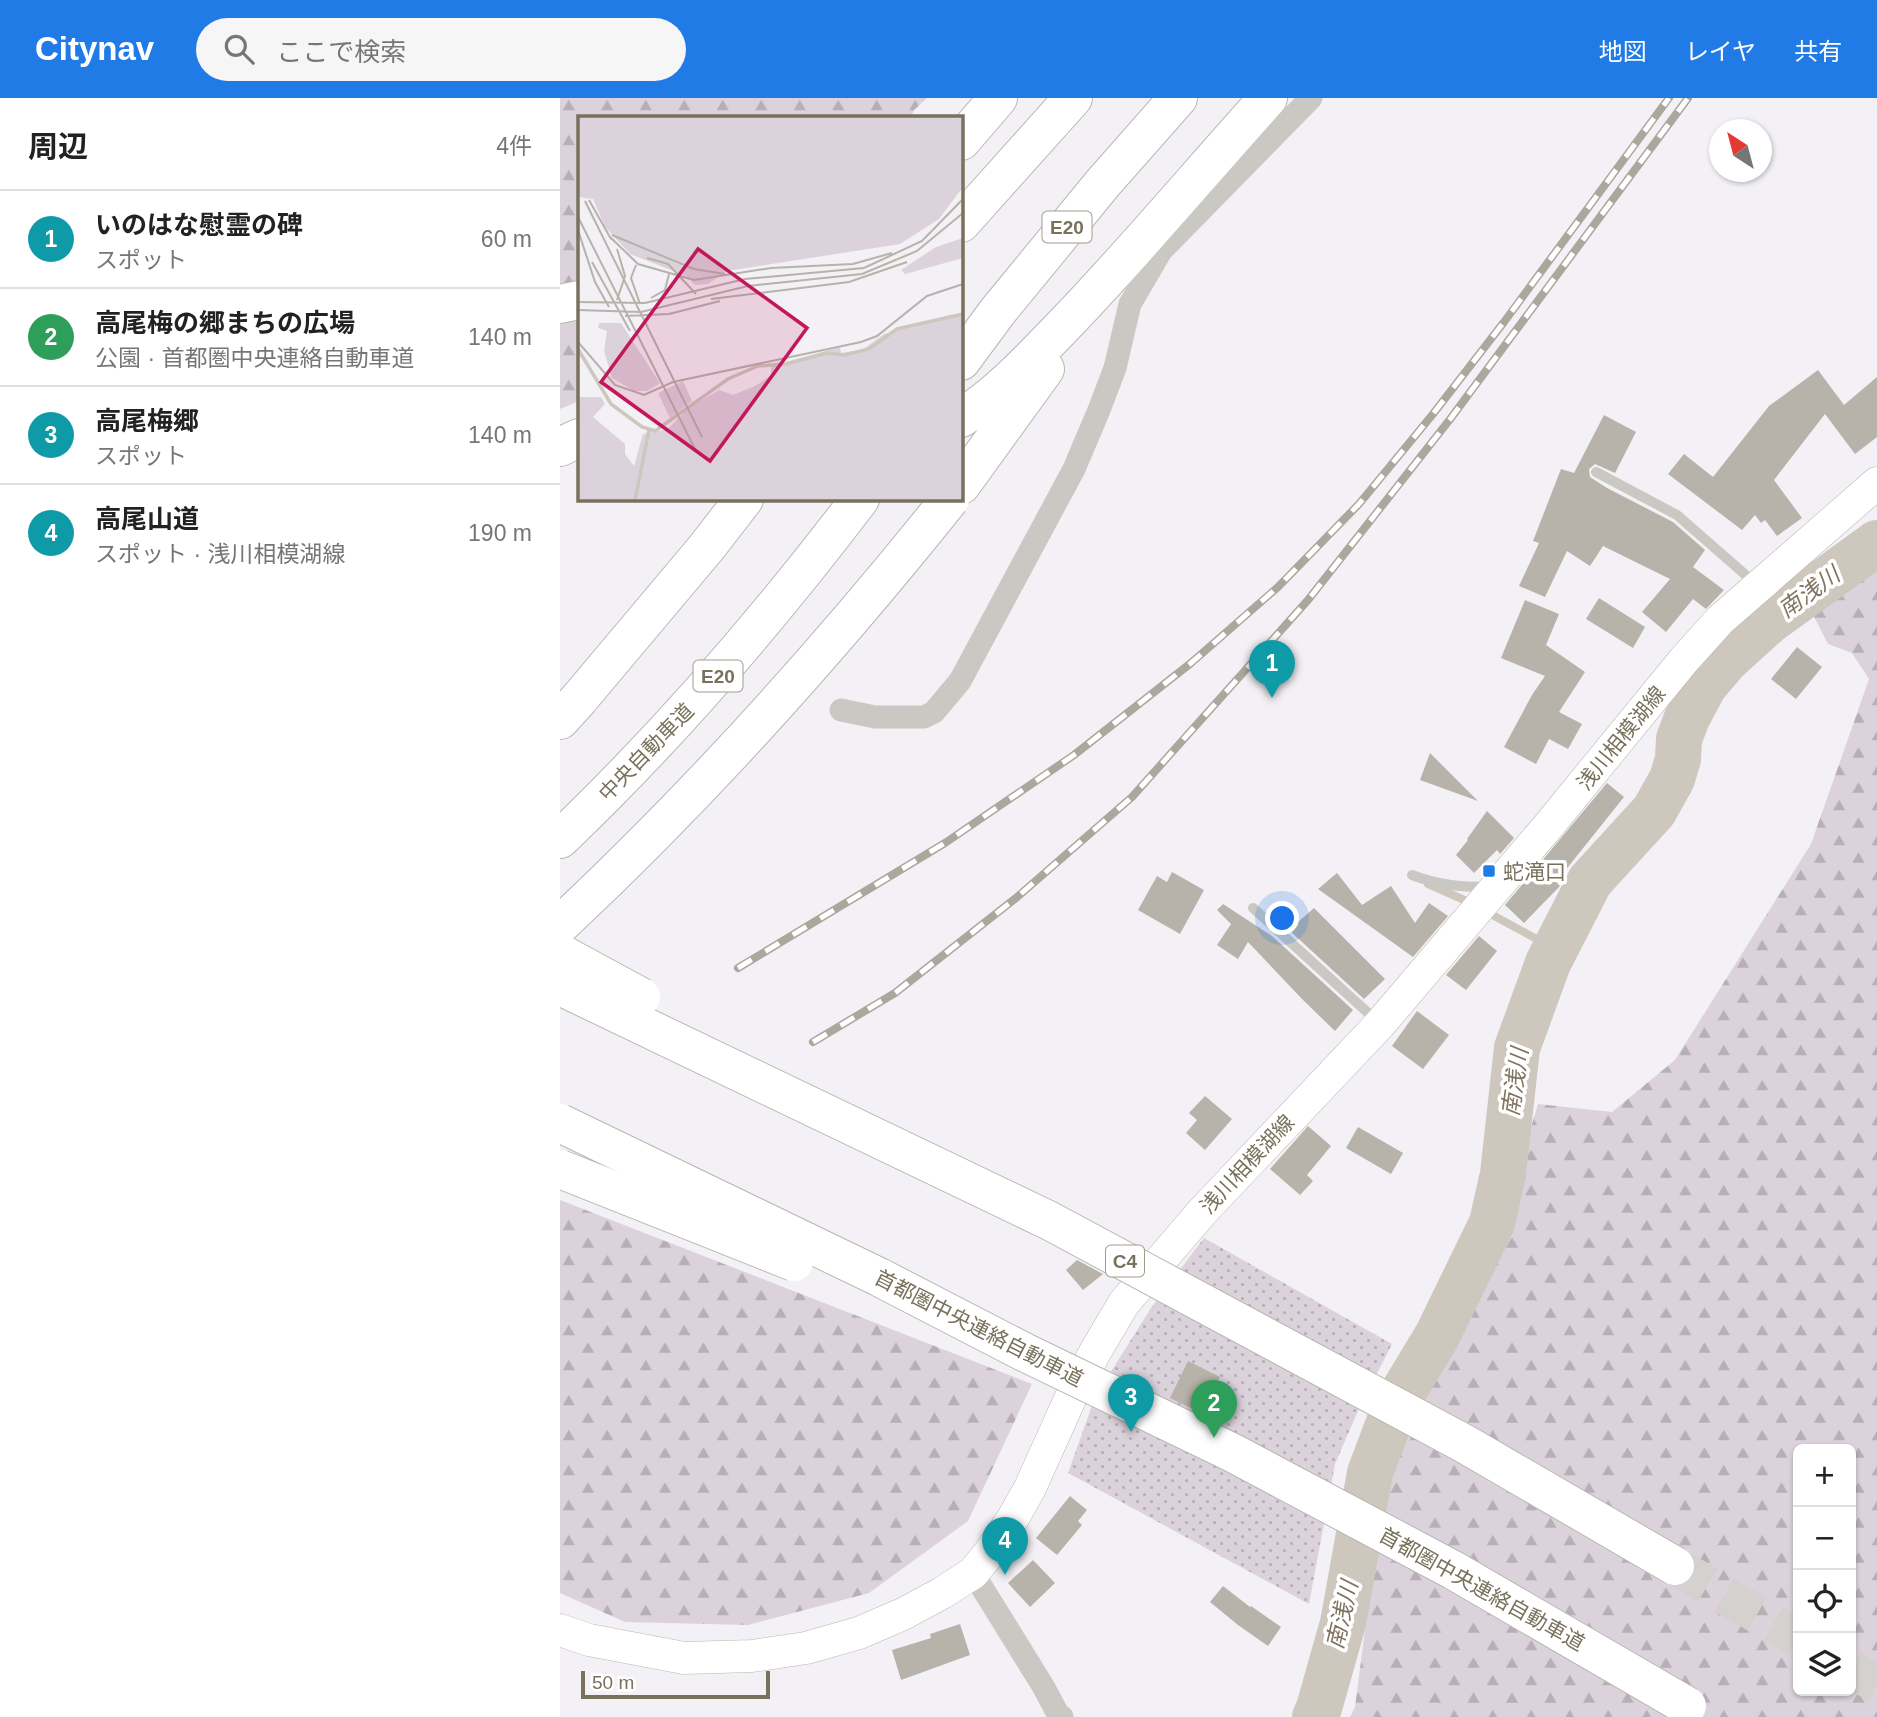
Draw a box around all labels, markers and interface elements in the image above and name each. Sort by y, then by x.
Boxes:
search box [196,18,686,81]
text: Citynav [35,30,154,67]
icon: search [220,30,258,68]
text: ここで検索 [276,37,406,67]
text: 地図 [1599,38,1647,65]
text: レイヤ [1685,38,1756,65]
text: 共有 [1794,38,1842,65]
inset map [578,116,962,500]
north arrow [1709,119,1772,182]
text: 周辺 [28,130,88,163]
text: 4件 [496,133,532,159]
text: いのはな慰霊の碑 [95,210,303,240]
road number: E20 [1042,211,1092,242]
text: 1 [45,226,57,252]
text: 60 m [481,226,532,252]
text: スポット [95,247,187,273]
text: 高尾梅の郷まちの広場 [95,308,355,338]
text: 2 [45,324,57,350]
text: 140 m [468,324,532,350]
text: 公園 · 首都圏中央連絡自動車道 [95,345,414,371]
text: 高尾梅郷 [95,406,199,436]
text: 3 [45,422,57,448]
text: 140 m [468,422,532,448]
text: スポット [95,443,187,469]
text: 高尾山道 [95,504,199,534]
text: 4 [45,520,57,546]
text: 190 m [468,520,532,546]
text: スポット · 浅川相模湖線 [95,541,345,567]
water label: 南浅川 [1773,559,1847,623]
pin: 1 [1249,640,1295,698]
road number: E20 [694,660,742,692]
street label: 浅川相模湖線 [1572,682,1670,794]
street label: 中央自動車道 [594,699,698,805]
place label: 蛇滝口 [1503,860,1566,883]
marker: 蛇滝口 [1481,863,1497,879]
your location [1265,901,1299,935]
water label: 南浅川 [1497,1043,1533,1118]
street label: 浅川相模湖線 [1196,1110,1298,1218]
road number: C4 [1106,1246,1144,1276]
street label: 首都圏中央連絡自動車道 [871,1265,1087,1391]
pin: 3 [1108,1374,1154,1432]
pin: 2 [1191,1380,1237,1438]
map controls [1793,1444,1856,1696]
button: + [1793,1444,1856,1507]
button: − [1793,1507,1856,1570]
pin: 4 [982,1517,1028,1575]
street label: 首都圏中央連絡自動車道 [1375,1523,1589,1655]
button: locate [1793,1570,1856,1633]
water label: 南浅川 [1322,1576,1363,1652]
button: layers [1793,1633,1856,1696]
scale bar [581,1668,770,1700]
text: 50 m [592,1672,634,1693]

